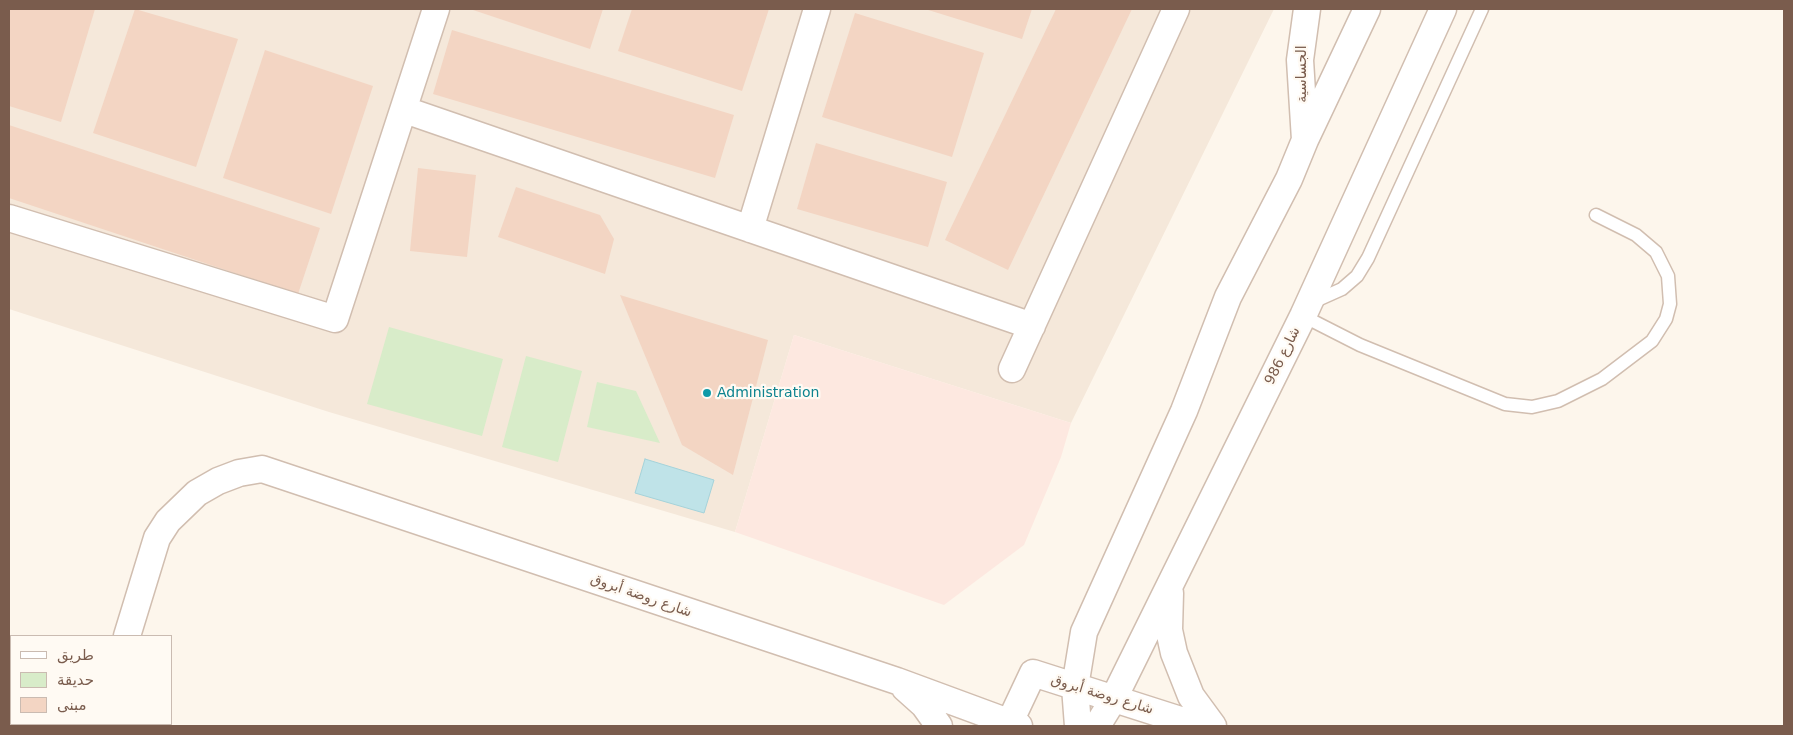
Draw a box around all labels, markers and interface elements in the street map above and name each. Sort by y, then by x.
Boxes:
street label: الجساسية [1294,45,1310,103]
street label: شارع 986 [1262,324,1304,388]
place label: Administration [717,385,819,401]
marker: Administration [701,387,713,399]
street label: شارع روضة أبروق [588,571,694,621]
legend [10,635,172,725]
text: طريق [57,646,94,664]
text: حديقة [57,671,94,689]
street label: شارع روضة أبروق [1049,671,1155,719]
text: مبنى [57,696,87,714]

